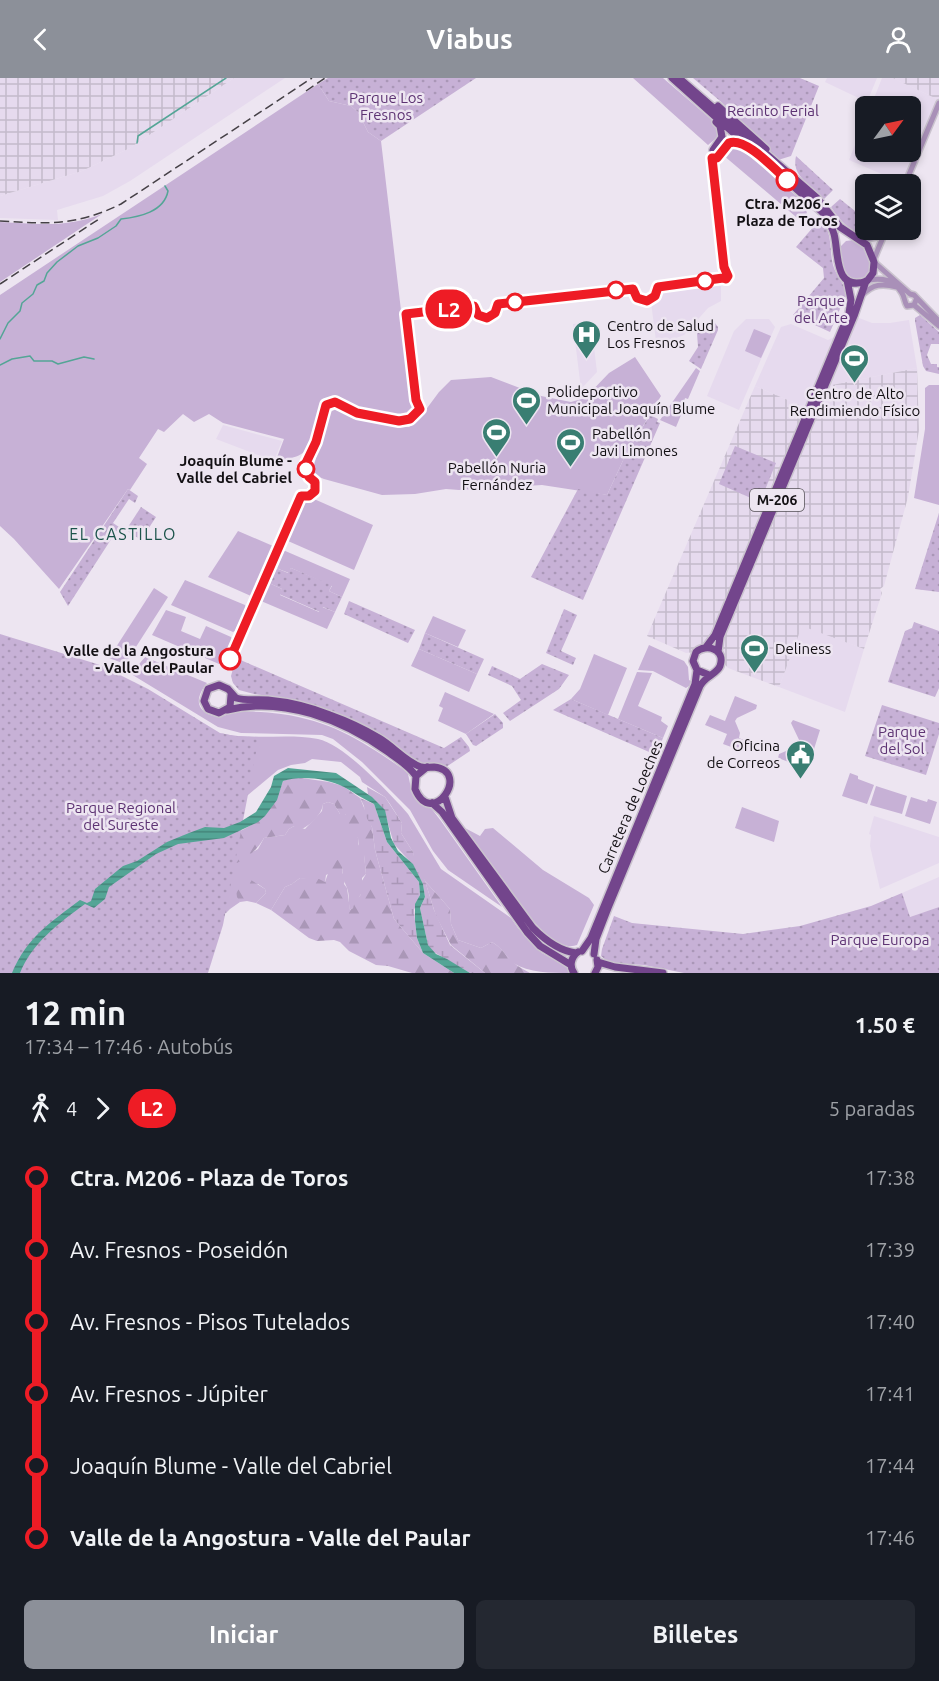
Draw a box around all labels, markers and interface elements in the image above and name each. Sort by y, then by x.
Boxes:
icon: back [24,23,57,56]
icon: person [882,23,915,56]
text: Viabus [426,24,513,54]
park label: Parque Los Fresnos [349,89,423,123]
north arrow [855,96,921,162]
map controls [855,96,921,240]
park label: Recinto Ferial [727,102,819,119]
marker: Ctra. M206 - Plaza de Toros [776,169,798,191]
button: layers [855,174,921,240]
place label: Ctra. M206 - Plaza de Toros [736,195,838,229]
unlabelled marker [696,272,714,290]
unlabelled marker [607,281,625,299]
line badge: L2 [422,290,476,328]
park label: Parque del Arte [794,292,848,326]
unlabelled marker [506,293,524,311]
text: L2 [437,297,461,321]
place label: Centro de Salud Los Fresnos [607,317,714,351]
hospital icon: Centro de Salud Los Fresnos [570,318,602,360]
sports icon: Centro de Alto Rendimiendo Físico [839,342,871,384]
place label: Polideportivo Municipal Joaquín Blume [547,383,715,417]
sports icon: Polideportivo Municipal Joaquín Blume [510,384,542,426]
place label: Centro de Alto Rendimiendo Físico [790,385,920,419]
sports icon: Pabellón Nuria Fernández [481,416,513,458]
place label: Pabellón Javi Limones [592,425,678,459]
sports icon: Pabellón Javi Limones [555,426,587,468]
place label: Joaquín Blume - Valle del Cabriel [177,452,292,486]
place label: Pabellón Nuria Fernández [448,459,546,493]
marker: Joaquín Blume - Valle del Cabriel [297,460,315,478]
road number: M-206 [750,489,804,511]
district label: EL CASTILLO [69,525,177,543]
sports icon: Deliness [738,632,770,674]
place label: Deliness [775,640,831,657]
place label: Valle de la Angostura - Valle del Paular [63,642,215,676]
marker: Valle de la Angostura - Valle del Paular [219,648,241,670]
park label: Parque del Sol [878,723,926,757]
place label: Oficina de Correos [707,737,780,771]
street label: Carretera de Loeches [594,738,666,876]
public building icon: Oficina de Correos [785,738,817,780]
park label: Parque Regional del Sureste [66,799,176,833]
park label: Parque Europa [830,931,930,948]
text: 12 min [24,994,126,1031]
text: 1.50 € [855,1012,915,1037]
text: 17:34 – 17:46 · Autobús [24,1035,233,1058]
icon: walk [24,1092,57,1125]
icon: forward [86,1092,119,1125]
text: L2 [140,1096,164,1120]
text: 4 [66,1097,77,1120]
text: 5 paradas [829,1097,915,1120]
text: Ctra. M206 - Plaza de Toros [70,1165,348,1190]
text: 17:38 [865,1166,915,1189]
text: Av. Fresnos - Poseidón [70,1237,288,1262]
text: 17:39 [865,1238,915,1261]
text: Av. Fresnos - Pisos Tutelados [70,1309,350,1334]
text: 17:40 [865,1310,915,1333]
text: Av. Fresnos - Júpiter [70,1381,268,1406]
text: 17:41 [865,1382,915,1405]
text: Joaquín Blume - Valle del Cabriel [70,1453,392,1478]
text: 17:44 [865,1454,915,1477]
text: Valle de la Angostura - Valle del Paular [70,1525,470,1550]
text: 17:46 [865,1526,915,1549]
button: Iniciar [24,1600,464,1669]
button: Billetes [476,1600,915,1669]

